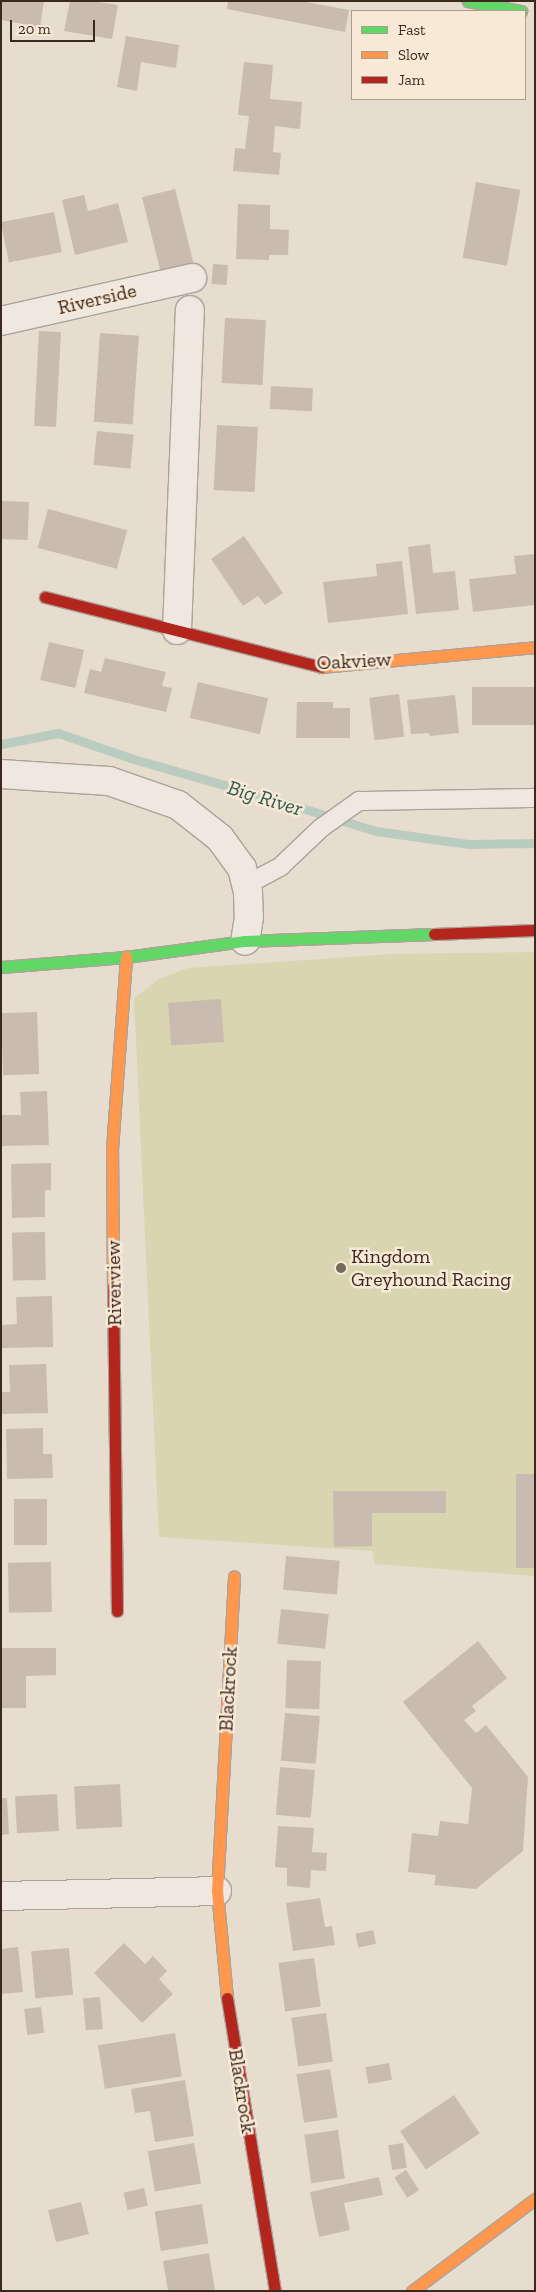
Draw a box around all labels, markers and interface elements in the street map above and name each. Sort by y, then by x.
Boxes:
scale bar [12,10,98,42]
legend [351,10,526,100]
text: 20 m [18,20,51,38]
text: Fast [398,21,426,39]
text: Slow [398,46,429,64]
text: Jam [398,71,425,89]
street label: Riverside [55,278,139,320]
street label: Oakview [316,647,392,675]
water label: Big River [225,775,305,821]
street label: Riverview [101,1240,127,1326]
place label: Kingdom Greyhound Racing [351,1244,511,1291]
marker: Kingdom Greyhound Racing [335,1262,347,1274]
street label: Blackrock [214,1646,242,1732]
street label: Blackrock [224,2047,260,2135]

